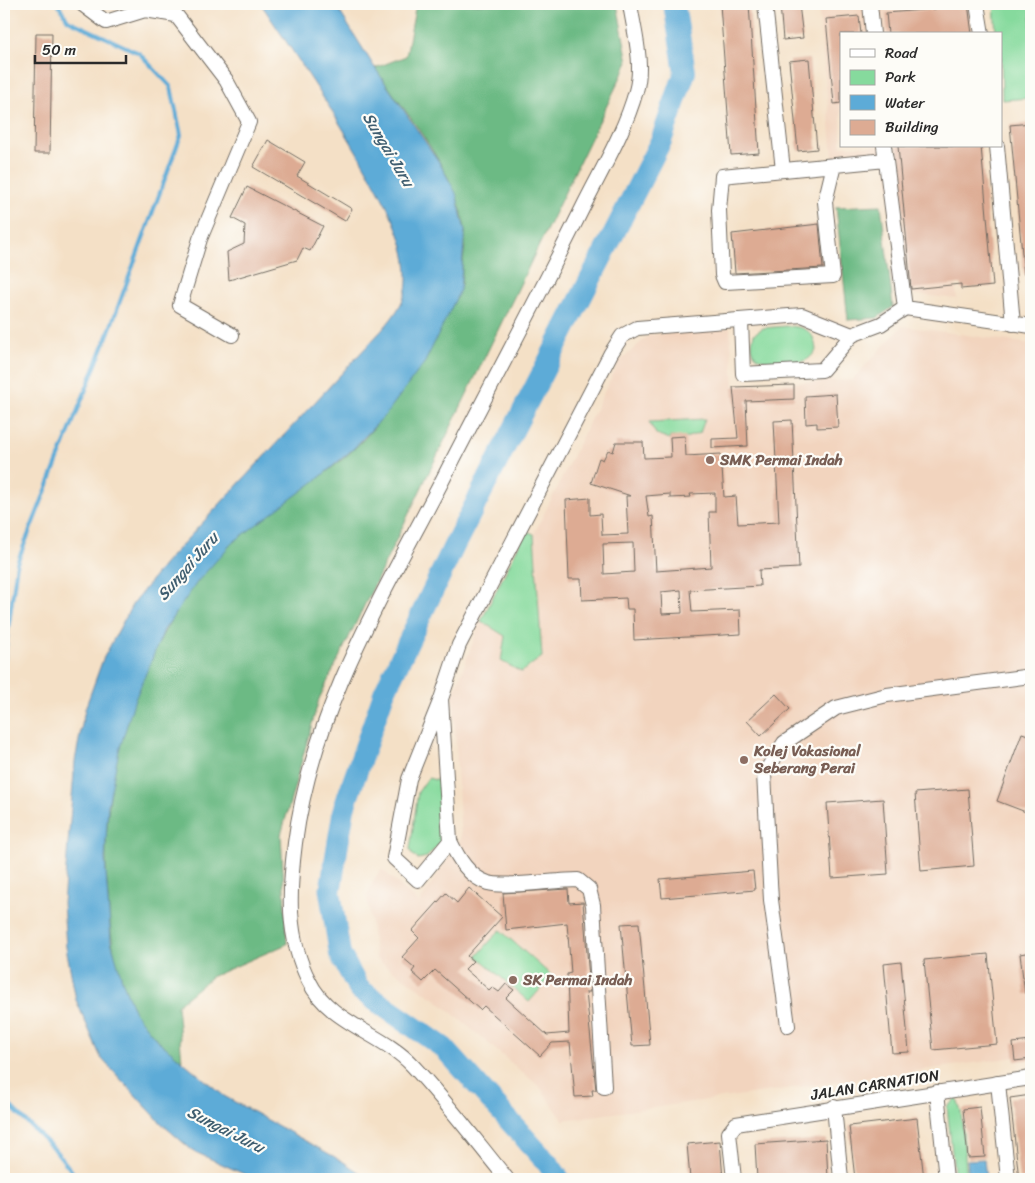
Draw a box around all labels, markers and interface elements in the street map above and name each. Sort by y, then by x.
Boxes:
scale bar [35,32,126,64]
legend [840,32,1002,148]
text: 50 m [42,37,77,63]
text: Road [885,40,918,66]
text: Park [885,64,916,90]
text: Water [885,90,925,116]
water label: Sungai Juru [355,106,424,194]
text: Building [885,114,939,140]
place label: SMK Permai Indah [719,447,843,473]
marker: SMK Permai Indah [704,454,716,466]
water label: Sungai Juru [149,524,227,607]
place label: Kolej Vokasional Seberang Perai [753,738,861,781]
marker: Kolej Vokasional Seberang Perai [738,754,750,766]
place label: SK Permai Indah [522,967,633,993]
marker: SK Permai Indah [507,974,519,986]
street label: JALAN CARNATION [808,1062,942,1108]
water label: Sungai Juru [182,1098,272,1162]

